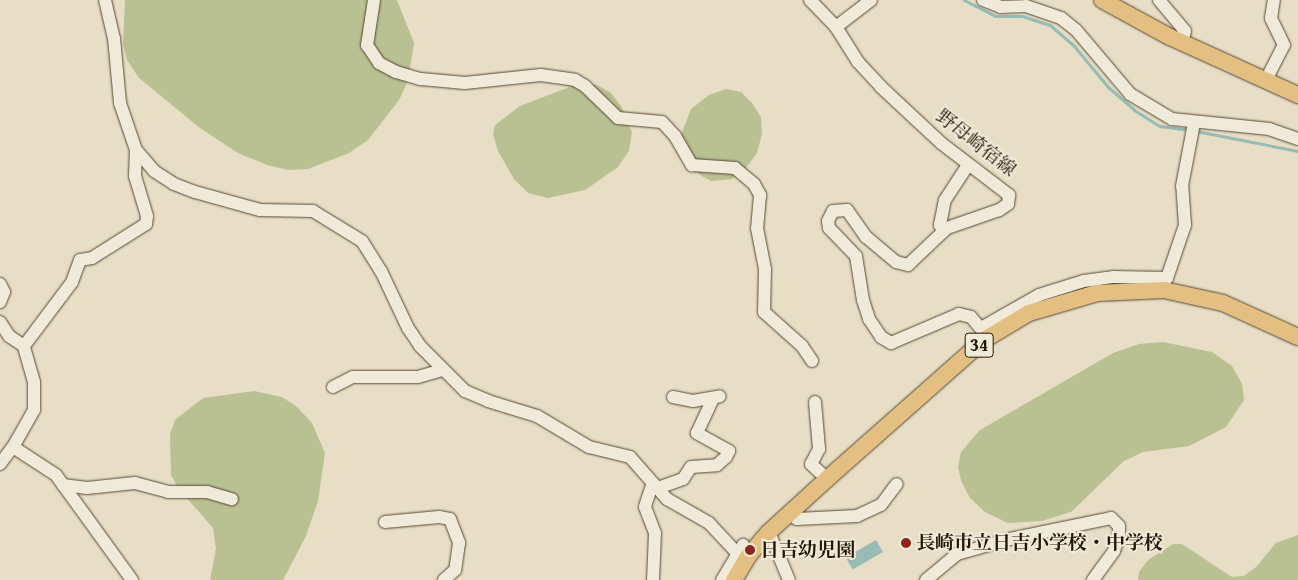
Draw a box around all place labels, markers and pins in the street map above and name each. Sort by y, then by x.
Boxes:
place label: 長崎市立日吉小学校・中学校 [916,532,1163,554]
marker: 長崎市立日吉小学校・中学校 [900,537,912,549]
place label: 日吉幼児園 [760,539,855,561]
marker: 日吉幼児園 [744,544,756,556]

